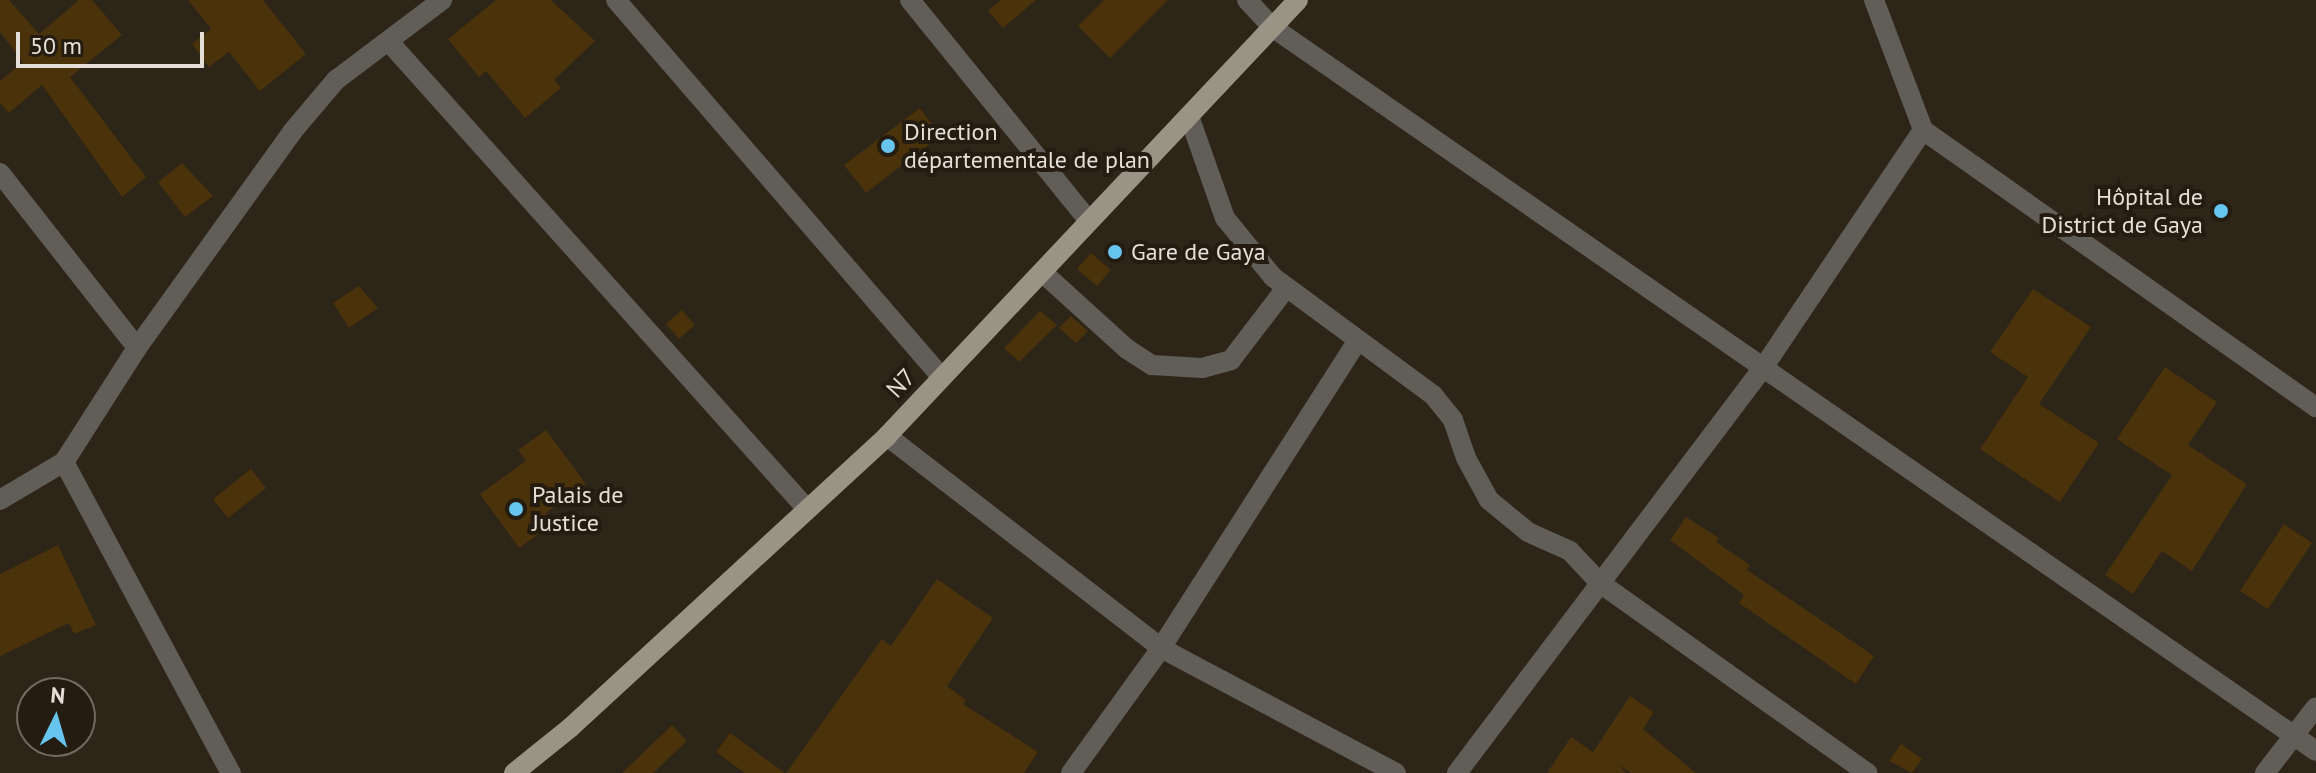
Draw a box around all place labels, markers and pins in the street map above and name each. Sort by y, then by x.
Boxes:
place label: Direction départementale de plan [904,118,1150,174]
marker: Direction départementale de plan [879,137,897,155]
place label: Hôpital de District de Gaya [2041,183,2203,239]
marker: Hôpital de District de Gaya [2210,200,2232,222]
place label: Gare de Gaya [1131,238,1266,266]
marker: Gare de Gaya [1106,243,1124,261]
place label: Palais de Justice [532,481,623,537]
marker: Palais de Justice [507,500,525,518]

